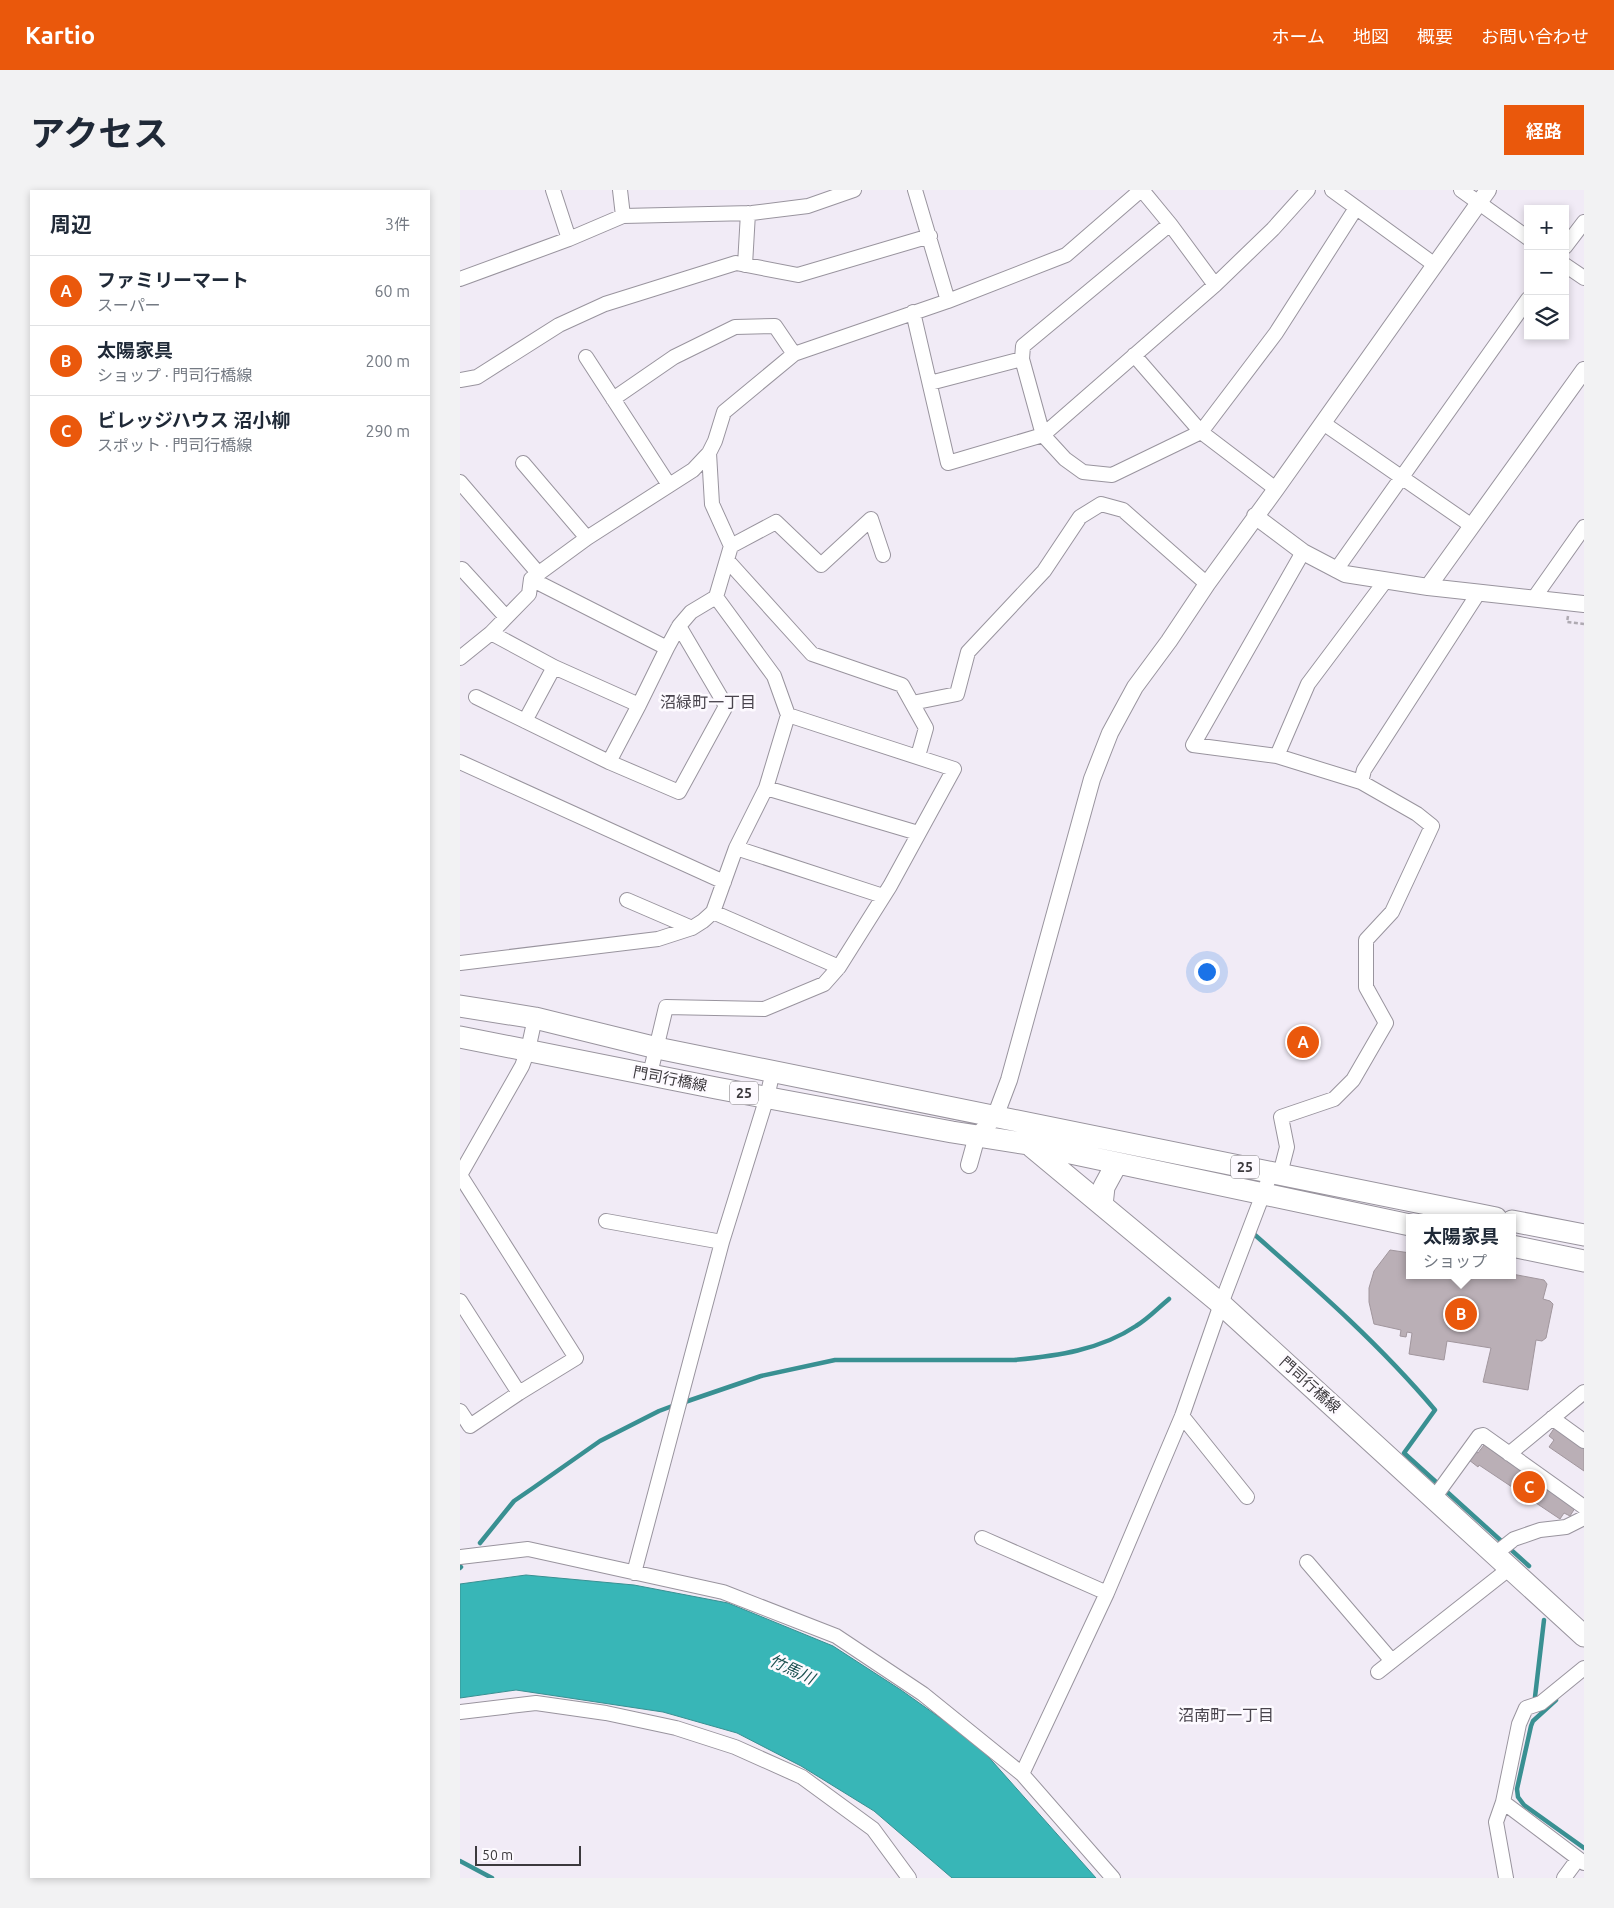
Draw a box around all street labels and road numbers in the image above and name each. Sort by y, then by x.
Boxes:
street label: 門司行橋線 [632,1063,709,1094]
road number: 25 [730,1081,758,1104]
road number: 25 [1231,1156,1259,1179]
street label: 門司行橋線 [1277,1353,1344,1416]

